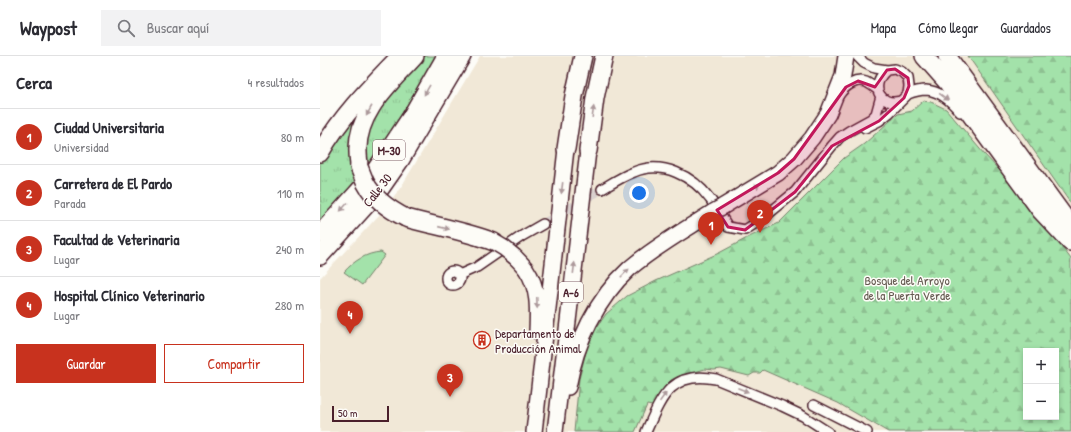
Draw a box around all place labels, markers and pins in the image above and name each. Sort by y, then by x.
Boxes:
pin: 2 [747,200,773,233]
pin: 1 [698,212,724,245]
pin: 4 [337,301,363,334]
place label: Departamento de Producción Animal [495,324,582,357]
building icon: Departamento de Producción Animal [472,330,492,350]
pin: 3 [437,364,463,397]

